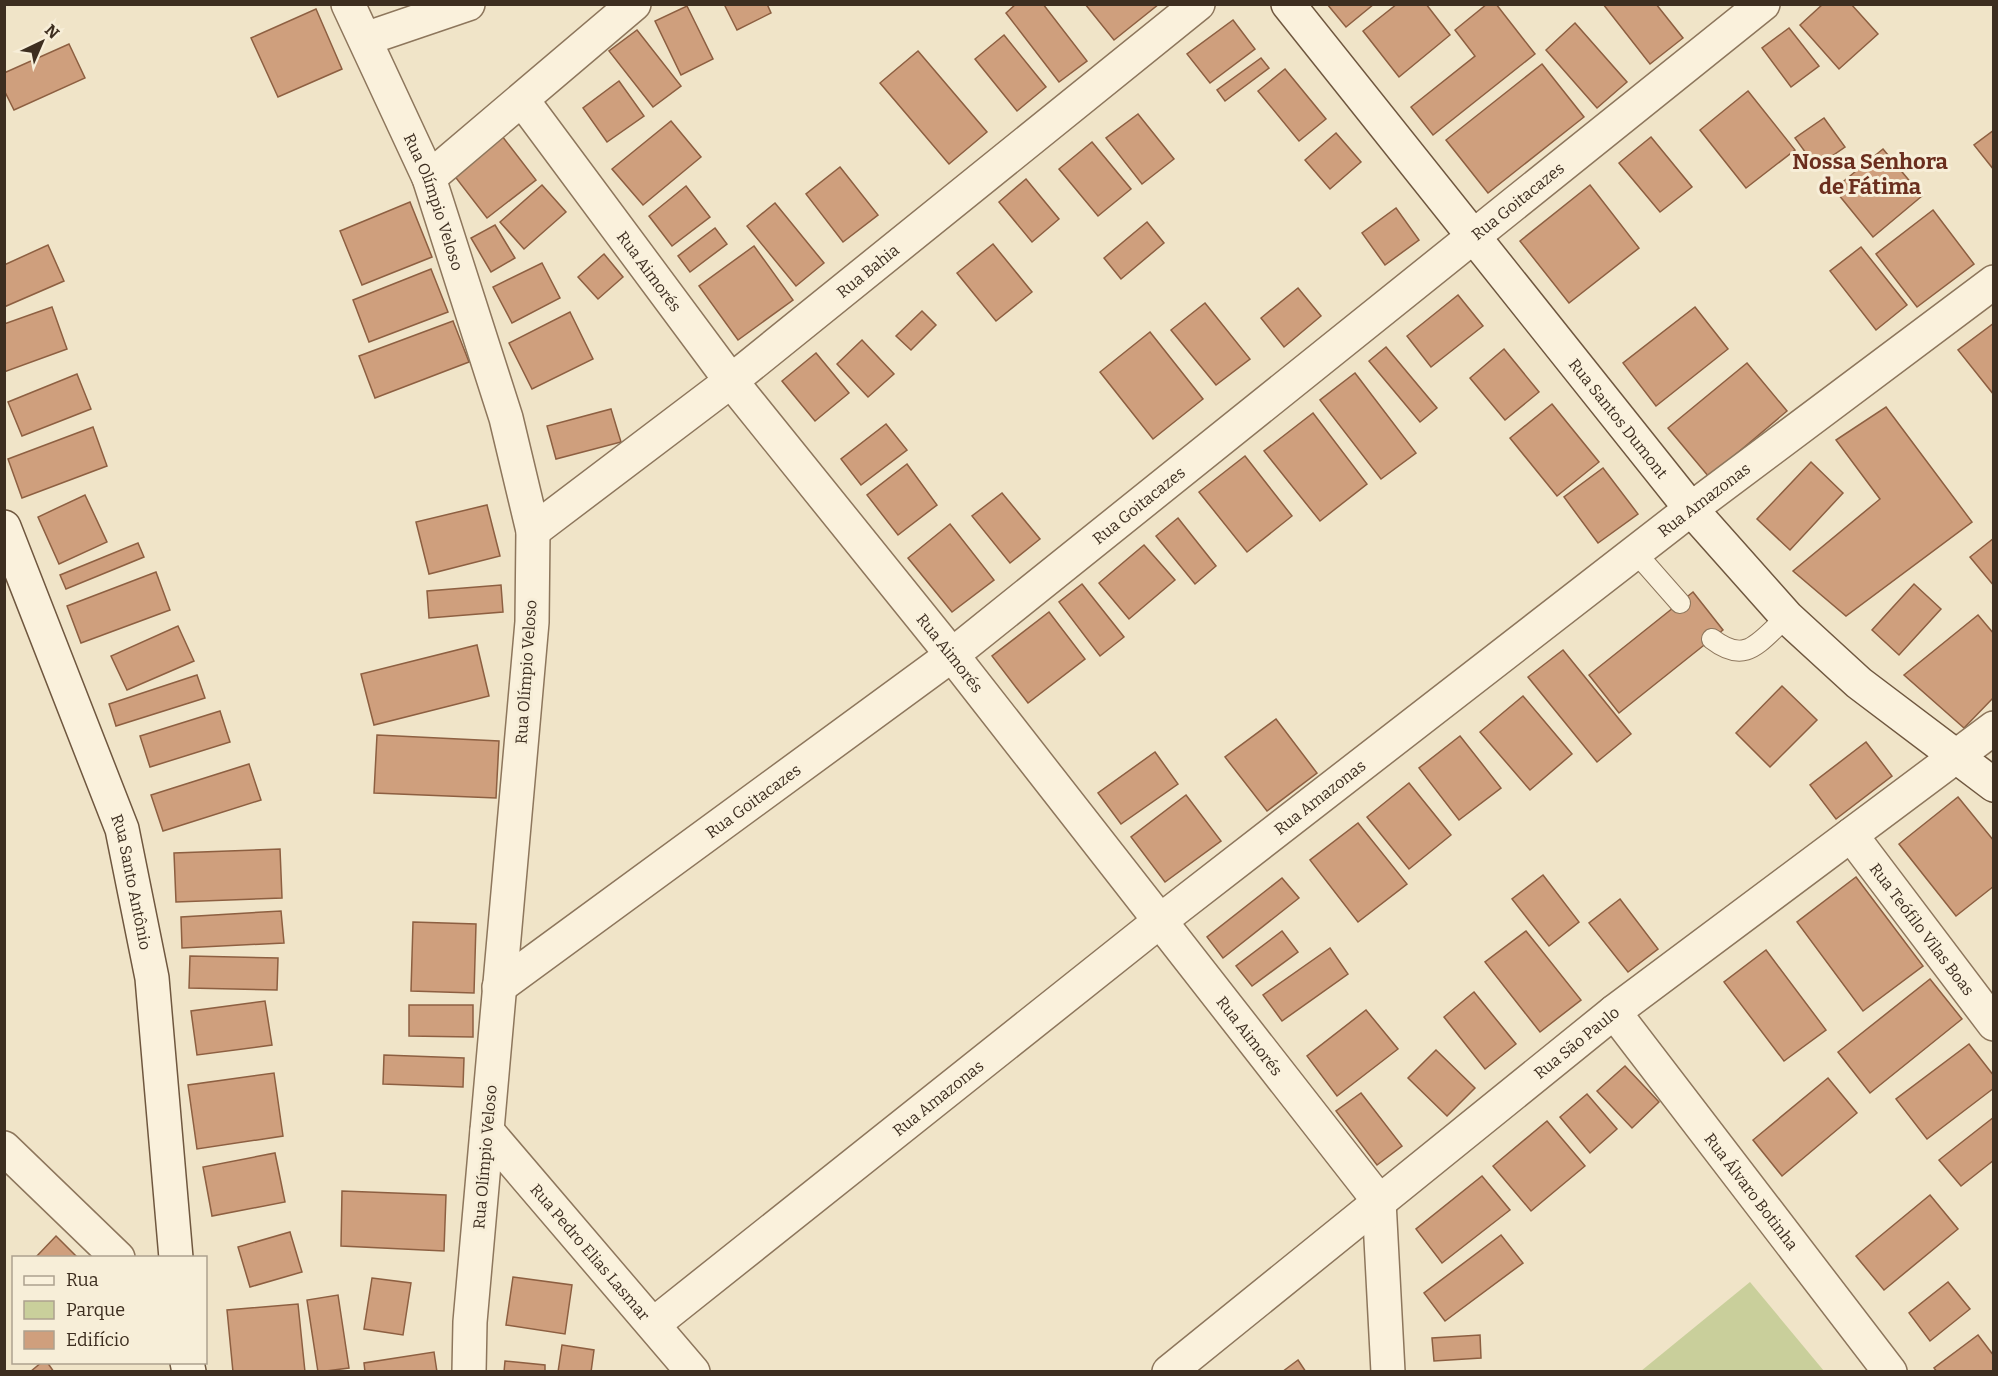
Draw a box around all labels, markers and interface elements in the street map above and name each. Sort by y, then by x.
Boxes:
north arrow [12,12,72,72]
text: N [41,20,63,43]
street label: Rua Olímpio Veloso [400,130,468,273]
district label: Nossa Senhora de Fátima [1792,148,1948,200]
street label: Rua Goitacazes [1468,158,1568,244]
street label: Rua Aimorés [613,227,686,315]
street label: Rua Bahia [833,240,903,301]
street label: Rua Santos Dumont [1565,355,1672,482]
street label: Rua Amazonas [1654,459,1754,541]
street label: Rua Goitacazes [1089,462,1189,548]
street label: Rua Olímpio Veloso [511,599,541,745]
street label: Rua Aimorés [913,610,987,696]
street label: Rua Amazonas [1270,756,1369,839]
street label: Rua Goitacazes [702,760,804,842]
street label: Rua Santo Antônio [108,811,156,951]
street label: Rua Teófilo Vilas Boas [1866,859,1978,999]
street label: Rua Aimorés [1213,992,1287,1079]
street label: Rua São Paulo [1530,1002,1623,1083]
street label: Rua Amazonas [889,1056,987,1140]
street label: Rua Olímpio Veloso [469,1084,501,1230]
street label: Rua Álvaro Botinha [1701,1129,1803,1254]
street label: Rua Pedro Elias Lasmar [527,1180,654,1324]
legend [12,1256,207,1364]
text: Rua [66,1269,99,1291]
text: Parque [66,1299,125,1321]
text: Edifício [66,1329,130,1351]

